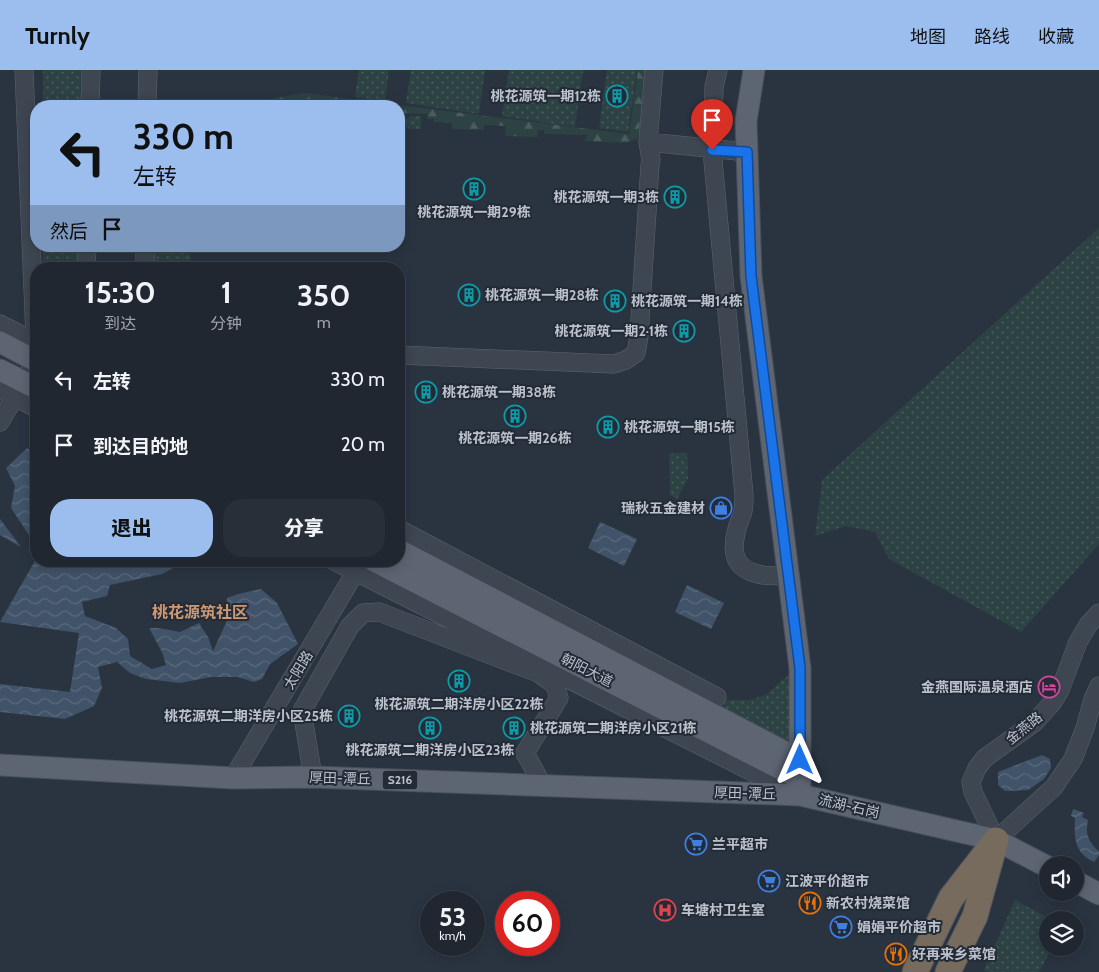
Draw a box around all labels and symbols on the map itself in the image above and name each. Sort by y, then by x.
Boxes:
building icon: 桃花源筑一期12栋 [605,84,629,108]
place label: 桃花源筑一期12栋 [490,87,601,105]
pin [691,99,733,150]
building icon: 桃花源筑一期29栋 [462,177,486,201]
building icon: 桃花源筑一期3栋 [663,185,687,209]
place label: 桃花源筑一期3栋 [553,188,659,206]
place label: 桃花源筑一期29栋 [417,203,531,221]
building icon: 桃花源筑一期28栋 [457,283,481,307]
place label: 桃花源筑一期28栋 [485,286,599,304]
building icon: 桃花源筑一期14栋 [603,289,627,313]
place label: 桃花源筑一期14栋 [631,292,743,310]
building icon: 桃花源筑一期2·1栋 [672,319,696,343]
place label: 桃花源筑一期2·1栋 [555,322,668,340]
building icon: 桃花源筑一期38栋 [414,380,438,404]
place label: 桃花源筑一期38栋 [442,383,556,401]
building icon: 桃花源筑一期26栋 [503,404,527,428]
building icon: 桃花源筑一期15栋 [596,415,620,439]
place label: 桃花源筑一期15栋 [624,418,735,436]
place label: 桃花源筑一期26栋 [458,429,572,447]
shop icon: 瑞秋五金建材 [709,496,733,520]
place label: 瑞秋五金建材 [621,499,705,517]
district label: 桃花源筑社区 [152,603,248,622]
street label: 太阳路 [279,647,317,693]
street label: 朝阳大道 [558,649,616,691]
building icon: 桃花源筑二期洋房小区22栋 [447,669,471,693]
hotel icon: 金燕国际温泉酒店 [1037,675,1061,699]
place label: 金燕国际温泉酒店 [921,678,1033,696]
place label: 桃花源筑二期洋房小区22栋 [375,695,543,713]
building icon: 桃花源筑二期洋房小区25栋 [337,704,361,728]
place label: 桃花源筑二期洋房小区25栋 [164,707,333,725]
street label: 金燕路 [1002,708,1046,748]
building icon: 桃花源筑二期洋房小区23栋 [418,716,442,740]
building icon: 桃花源筑二期洋房小区21栋 [502,716,526,740]
place label: 桃花源筑二期洋房小区21栋 [530,719,697,737]
position arrow [773,733,825,785]
place label: 桃花源筑二期洋房小区23栋 [346,741,514,759]
street label: 厚田-潭丘 [309,768,371,788]
road number: S216 [382,770,418,790]
street label: 厚田-潭丘 [714,783,776,803]
street label: 流湖-石岗 [817,790,881,822]
supermarket icon: 兰平超市 [684,832,708,856]
place label: 兰平超市 [712,835,768,853]
supermarket icon: 江波平价超市 [757,869,781,893]
place label: 江波平价超市 [785,872,869,890]
speed limit sign: 60 [495,891,560,956]
restaurant icon: 新农村烧菜馆 [798,891,822,915]
place label: 新农村烧菜馆 [826,894,910,912]
hospital icon: 车塘村卫生室 [653,898,677,922]
place label: 车塘村卫生室 [681,901,765,919]
supermarket icon: 娟娟平价超市 [829,915,853,939]
place label: 娟娟平价超市 [857,918,941,936]
restaurant icon: 好再来乡菜馆 [884,942,908,966]
place label: 好再来乡菜馆 [912,945,996,963]

